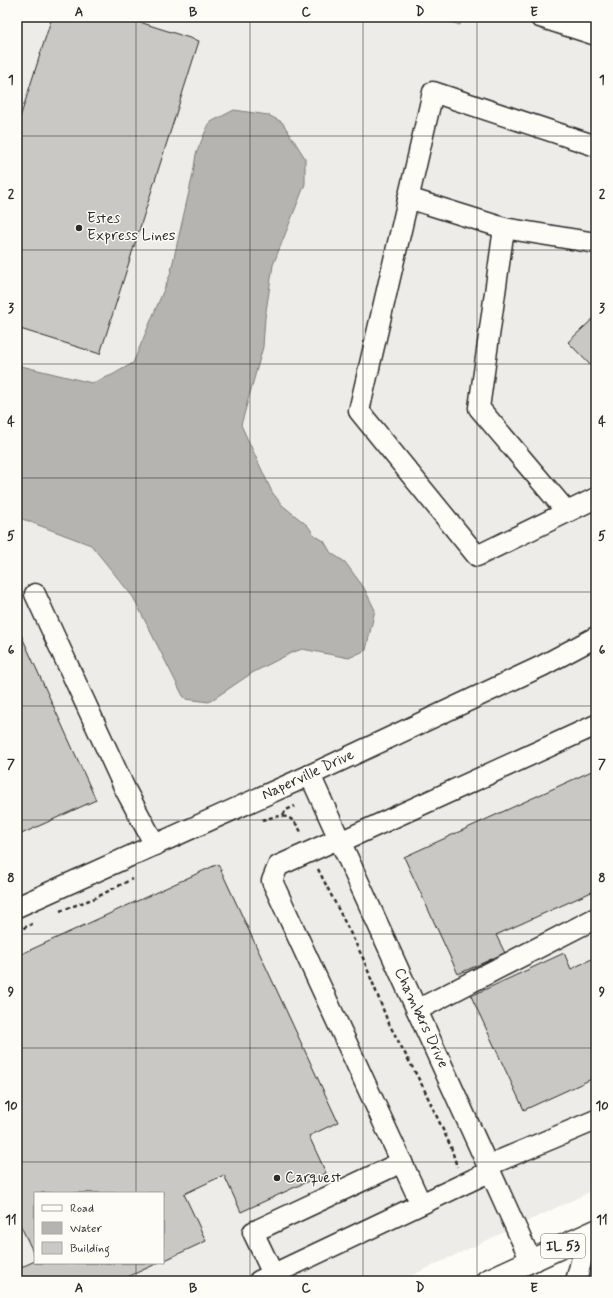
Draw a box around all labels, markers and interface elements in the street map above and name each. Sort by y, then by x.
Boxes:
text: A [75,4,83,21]
text: B [189,4,198,21]
text: C [301,4,311,21]
text: D [416,4,425,21]
text: E [530,4,538,21]
text: 1 [8,72,14,89]
text: 1 [599,72,605,89]
text: 2 [8,186,15,203]
text: 2 [599,186,606,203]
place label: Estes Express Lines [87,209,176,246]
marker: Estes Express Lines [74,223,84,233]
text: 3 [8,300,14,317]
text: 3 [599,300,605,317]
text: 4 [7,414,15,431]
text: 4 [598,414,606,431]
text: 5 [7,528,15,545]
text: 5 [598,528,606,545]
text: 6 [8,642,15,659]
text: 6 [599,642,606,659]
street label: Naperville Drive [258,745,358,805]
text: 7 [7,756,15,773]
text: 7 [598,756,606,773]
text: 8 [7,870,15,887]
text: 8 [598,870,606,887]
street label: Chambers Drive [389,965,453,1072]
text: 9 [8,984,15,1001]
text: 9 [599,984,606,1001]
text: 10 [4,1098,18,1115]
text: 10 [595,1098,609,1115]
place label: Carquest [285,1168,341,1188]
marker: Carquest [272,1173,282,1183]
legend [34,1192,164,1264]
text: Road [70,1201,94,1217]
text: 11 [5,1212,17,1229]
text: 11 [596,1212,608,1229]
text: Water [70,1221,102,1237]
road number: IL 53 [541,1234,585,1258]
text: Building [70,1241,110,1258]
text: A [75,1280,83,1297]
text: B [189,1280,198,1297]
text: C [301,1280,311,1297]
text: D [416,1280,425,1297]
text: E [530,1280,538,1297]

